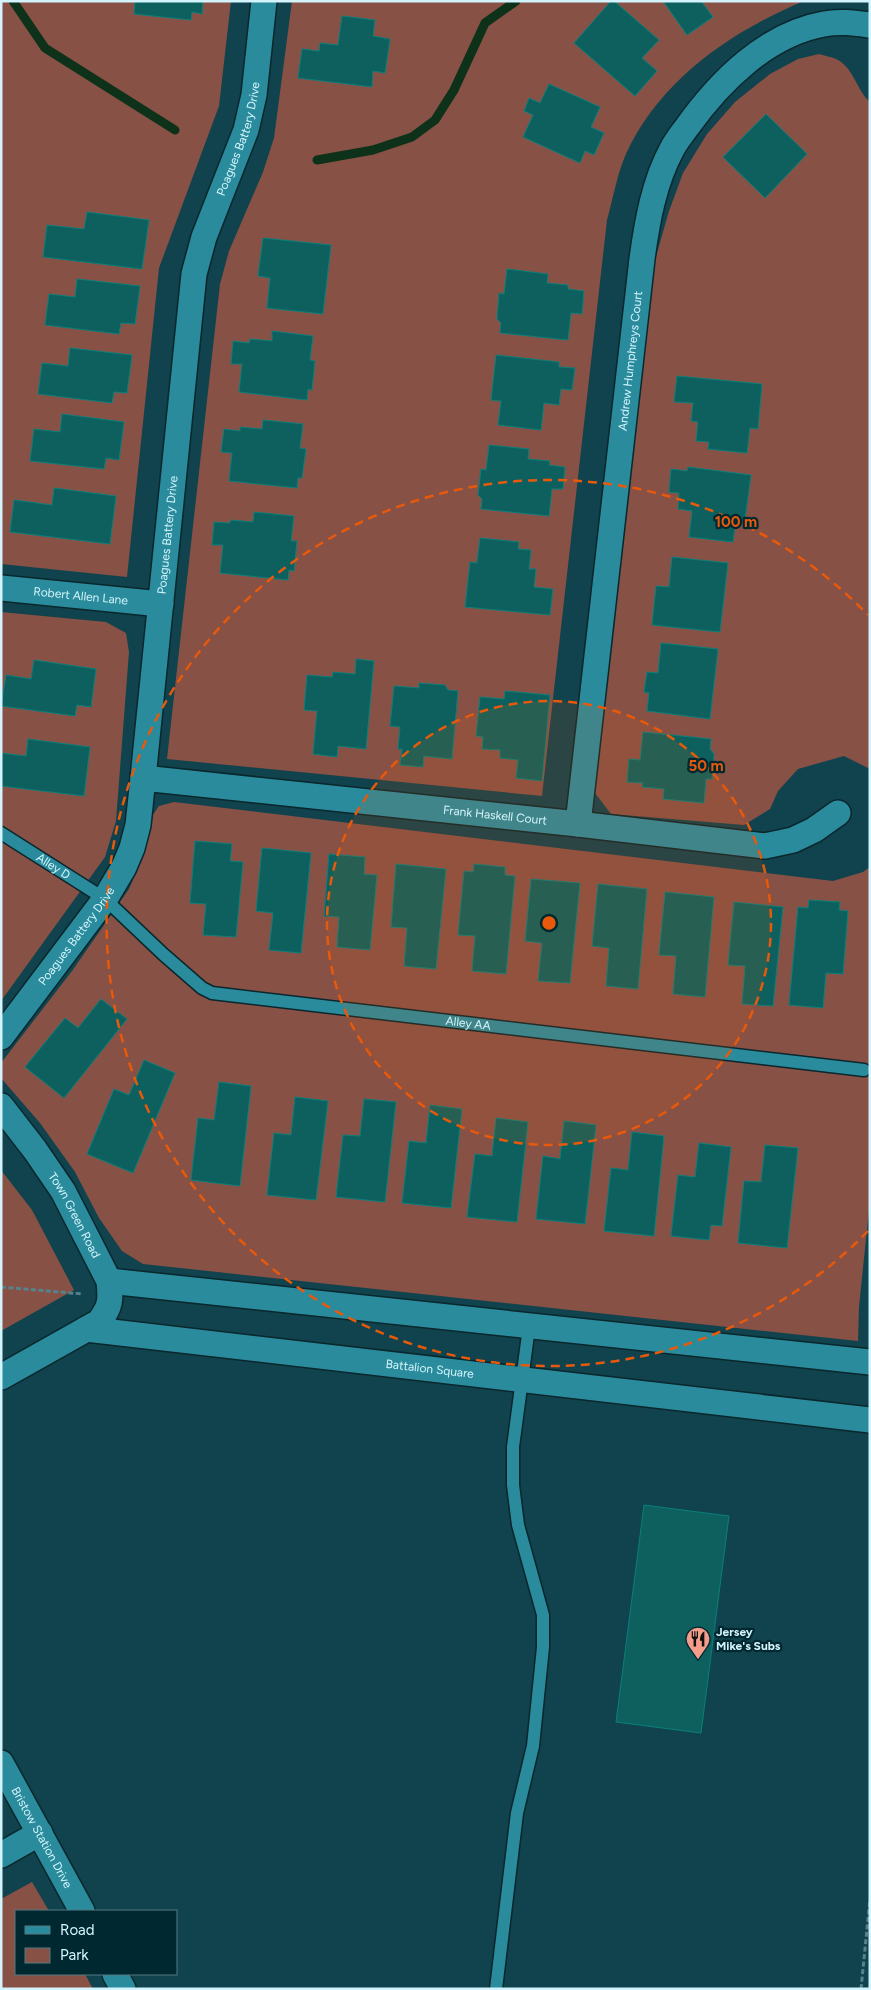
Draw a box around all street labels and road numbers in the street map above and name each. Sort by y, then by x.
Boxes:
street label: Poagues Battery Drive [214,81,262,198]
street label: Andrew Humphreys Court [616,290,645,432]
street label: Poagues Battery Drive [155,475,181,595]
street label: Robert Allen Lane [33,584,129,608]
street label: Frank Haskell Court [442,803,548,828]
street label: Alley D [34,850,73,882]
street label: Poagues Battery Drive [35,884,118,988]
street label: Alley AA [445,1014,492,1033]
street label: Town Green Road [45,1170,103,1260]
street label: Battalion Square [385,1357,475,1381]
street label: Bristow Station Drive [8,1785,75,1891]

